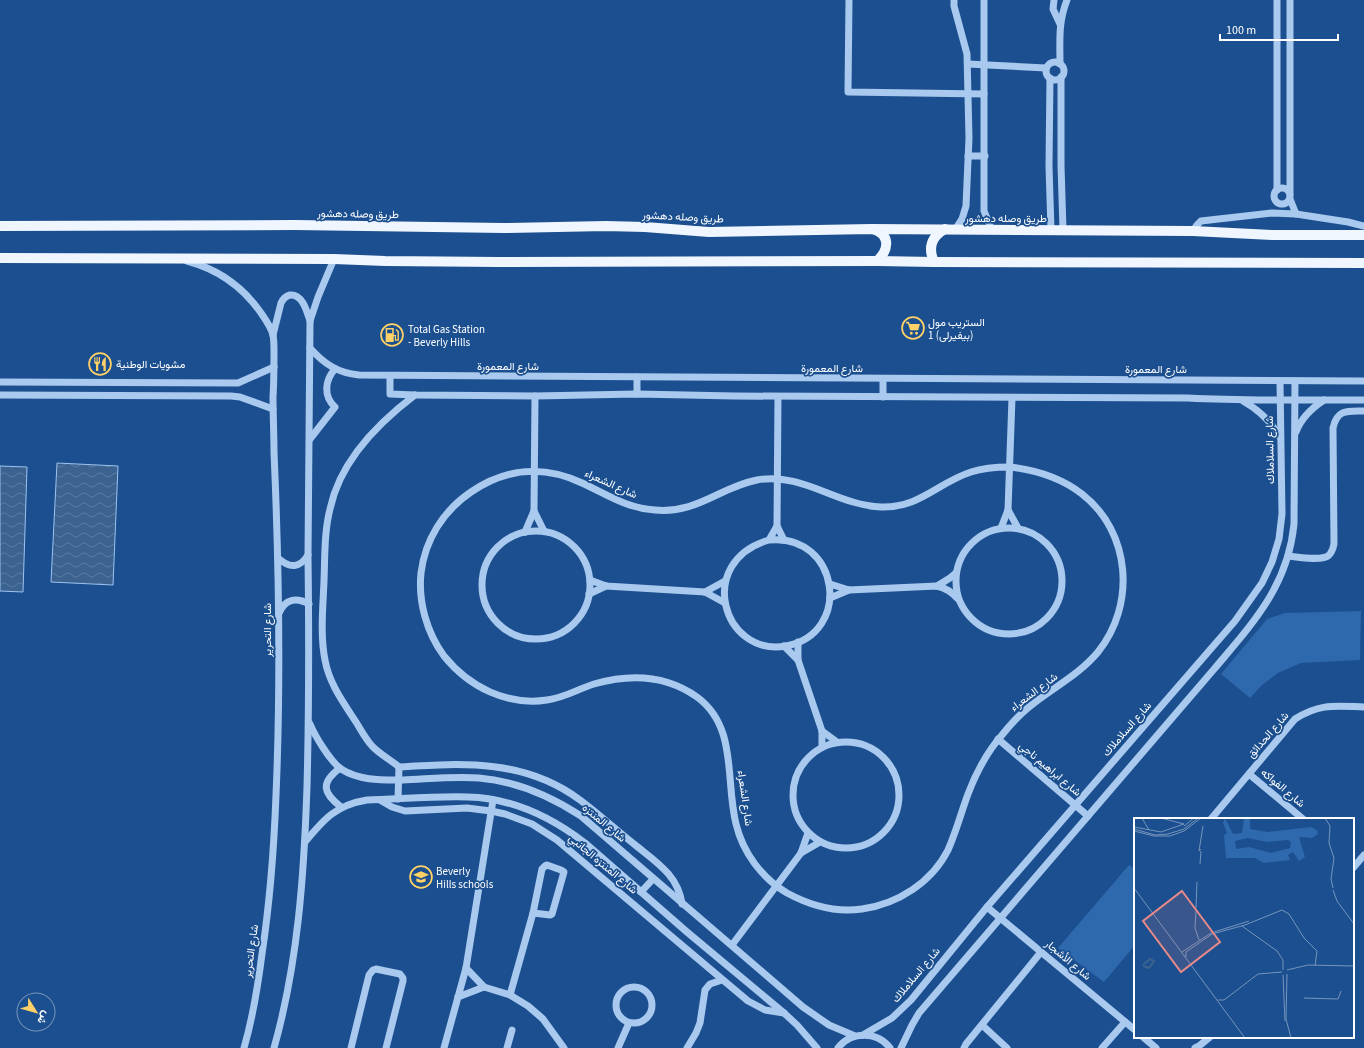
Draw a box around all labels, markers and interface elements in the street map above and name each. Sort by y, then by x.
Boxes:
scale bar [1220,16,1338,42]
text: 100 m [1226,22,1256,39]
street label: طريق وصله دهشور [316,206,399,222]
street label: طريق وصله دهشور [641,207,724,227]
street label: طريق وصله دهشور [964,211,1047,226]
supermarket icon: الستريب مول 1 (بيفيرلى) [900,315,926,341]
place label: الستريب مول 1 (بيفيرلى) [928,315,985,343]
fuel station icon: Total Gas Station - Beverly Hills [379,322,405,348]
place label: Total Gas Station - Beverly Hills [408,322,485,350]
restaurant icon: مشويات الوطنية [87,351,113,377]
place label: مشويات الوطنية [116,357,185,372]
street label: شارع المعمورة [477,359,539,374]
street label: شارع المعمورة [801,361,863,376]
street label: شارع المعمورة [1125,362,1187,377]
street label: شارع السلاملاك [1262,415,1278,484]
street label: شارع الشعراء [582,466,640,502]
street label: شارع التحرير [260,603,275,658]
street label: شارع الشعراء [1007,669,1061,715]
street label: شارع السلاملاك [1099,698,1155,760]
street label: شارع الحدائق [1244,708,1293,761]
street label: شارع ابراهيم ناجي [1014,738,1085,801]
street label: شارع الفواكه [1258,765,1309,811]
street label: شارع الشعراء [734,769,756,827]
street label: شارع المنتزه [579,800,629,846]
inset map [1134,818,1354,1038]
street label: شارع المنتزه الجانبي [564,831,641,899]
school or university icon: Beverly Hills schools [408,864,434,890]
place label: Beverly Hills schools [436,864,494,892]
street label: شارع التحرير [240,923,262,980]
street label: شارع الأشجار [1041,936,1094,984]
street label: شارع السلاملاك [888,944,944,1006]
north arrow [16,992,56,1032]
text: ش [34,1008,54,1028]

